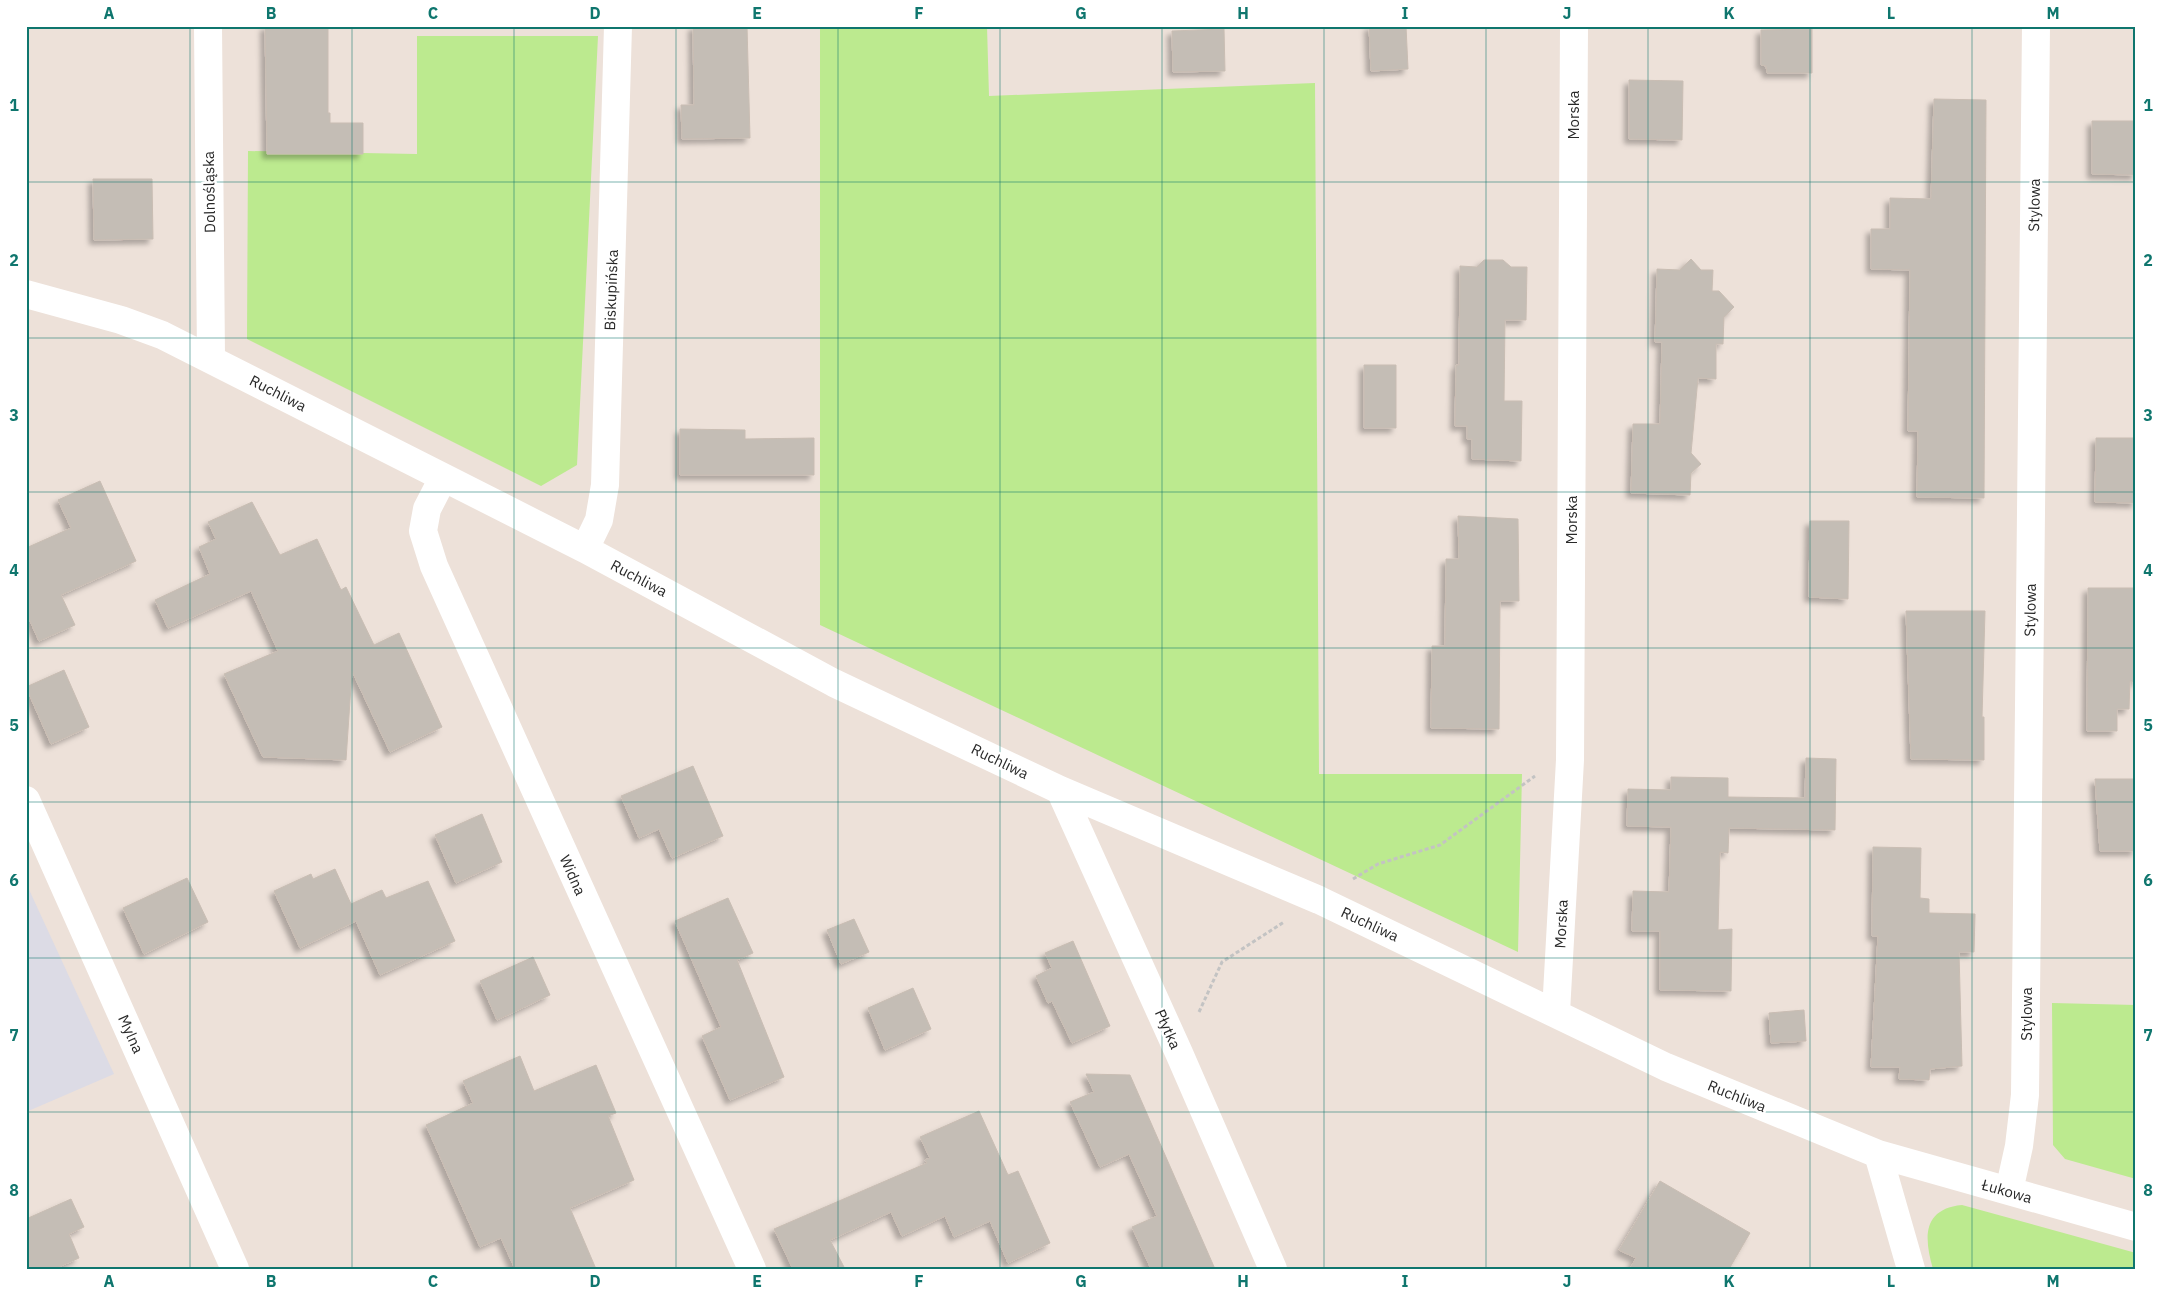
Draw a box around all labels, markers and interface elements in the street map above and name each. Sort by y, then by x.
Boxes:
text: A [104,3,115,23]
text: B [266,3,277,23]
text: C [428,3,438,23]
text: D [589,3,601,23]
text: E [752,3,762,23]
text: F [914,3,924,23]
text: G [1075,3,1087,23]
text: H [1237,3,1249,23]
text: I [1402,3,1409,23]
text: J [1563,3,1571,23]
text: K [1723,3,1735,23]
text: L [1887,3,1895,23]
text: M [2046,3,2060,23]
street label: Morska [1564,90,1583,140]
text: 1 [9,95,19,115]
text: 1 [2143,95,2153,115]
street label: Dolnośląska [199,151,219,233]
street label: Stylowa [2024,178,2044,232]
street label: Biskupińska [600,249,622,331]
text: 2 [9,250,19,270]
text: 2 [2143,250,2153,270]
street label: Ruchliwa [246,371,310,415]
text: 3 [9,405,19,425]
text: 3 [2143,405,2153,425]
street label: Morska [1562,495,1581,545]
street label: Ruchliwa [607,555,671,601]
text: 4 [9,560,19,580]
text: 4 [2143,560,2153,580]
street label: Stylowa [2020,583,2040,637]
text: 5 [9,715,19,735]
text: 5 [2143,715,2153,735]
street label: Ruchliwa [968,739,1032,783]
street label: Widna [556,852,590,898]
text: 6 [9,870,19,890]
text: 6 [2143,870,2153,890]
street label: Morska [1550,899,1572,949]
street label: Ruchliwa [1338,902,1402,946]
street label: Stylowa [2017,987,2036,1041]
street label: Płytka [1151,1006,1185,1052]
street label: Mylna [114,1012,148,1056]
text: 7 [9,1025,19,1045]
text: 7 [2143,1025,2153,1045]
street label: Ruchliwa [1705,1076,1769,1116]
street label: Łukowa [1979,1175,2034,1207]
text: 8 [9,1180,19,1200]
text: 8 [2143,1180,2153,1200]
text: A [104,1271,115,1291]
text: B [266,1271,277,1291]
text: C [428,1271,438,1291]
text: D [589,1271,601,1291]
text: E [752,1271,762,1291]
text: F [914,1271,924,1291]
text: G [1075,1271,1087,1291]
text: H [1237,1271,1249,1291]
text: I [1402,1271,1409,1291]
text: J [1563,1271,1571,1291]
text: K [1723,1271,1735,1291]
text: L [1887,1271,1895,1291]
text: M [2046,1271,2060,1291]

